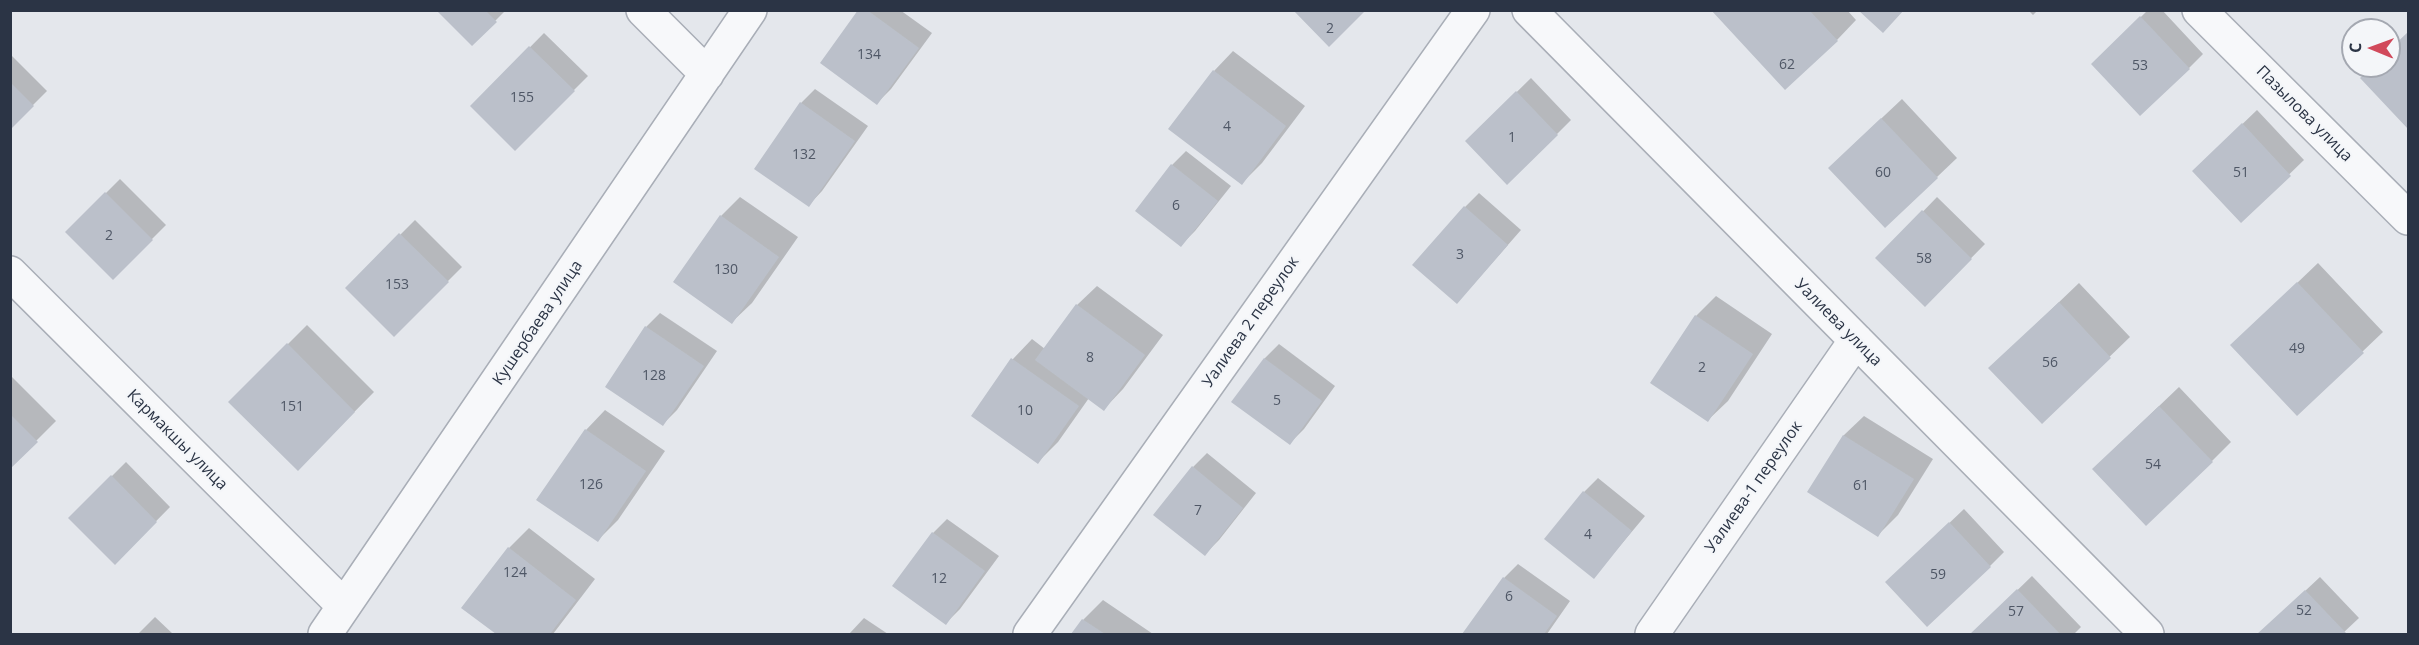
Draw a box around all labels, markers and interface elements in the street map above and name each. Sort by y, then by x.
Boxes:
north arrow [2341,18,2401,78]
house number: 2 [1326,21,1334,37]
text: С [2344,42,2366,53]
house number: 134 [857,47,881,63]
house number: 62 [1779,57,1795,73]
house number: 53 [2132,58,2148,74]
street label: Пазылова улица [2252,62,2356,166]
house number: 155 [510,90,534,106]
house number: 4 [1223,119,1231,135]
house number: 1 [1508,130,1516,146]
house number: 132 [792,147,816,163]
house number: 60 [1875,165,1891,181]
house number: 51 [2233,165,2249,181]
house number: 6 [1172,198,1180,214]
house number: 2 [105,228,113,244]
house number: 3 [1456,247,1464,263]
house number: 58 [1916,251,1932,267]
street label: Уалиева 2 переулок [1199,253,1303,391]
street label: Кушербаева улица [489,257,587,389]
house number: 130 [714,262,738,278]
street label: Уалиева улица [1790,275,1886,371]
house number: 153 [385,277,409,293]
house number: 49 [2289,341,2305,357]
house number: 8 [1086,350,1094,366]
house number: 56 [2042,355,2058,371]
house number: 2 [1698,360,1706,376]
house number: 128 [642,368,666,384]
street label: Кармакшы улица [123,386,231,494]
house number: 5 [1273,393,1281,409]
house number: 151 [280,399,304,415]
house number: 10 [1017,403,1033,419]
street label: Уалиева-1 переулок [1701,417,1807,557]
house number: 54 [2145,457,2161,473]
house number: 126 [579,477,603,493]
house number: 61 [1853,478,1869,494]
house number: 7 [1194,503,1202,519]
house number: 4 [1584,527,1592,543]
house number: 124 [503,565,527,581]
house number: 59 [1930,567,1946,583]
house number: 12 [931,571,947,587]
house number: 6 [1505,589,1513,605]
house number: 52 [2296,603,2312,619]
house number: 57 [2008,604,2024,620]

